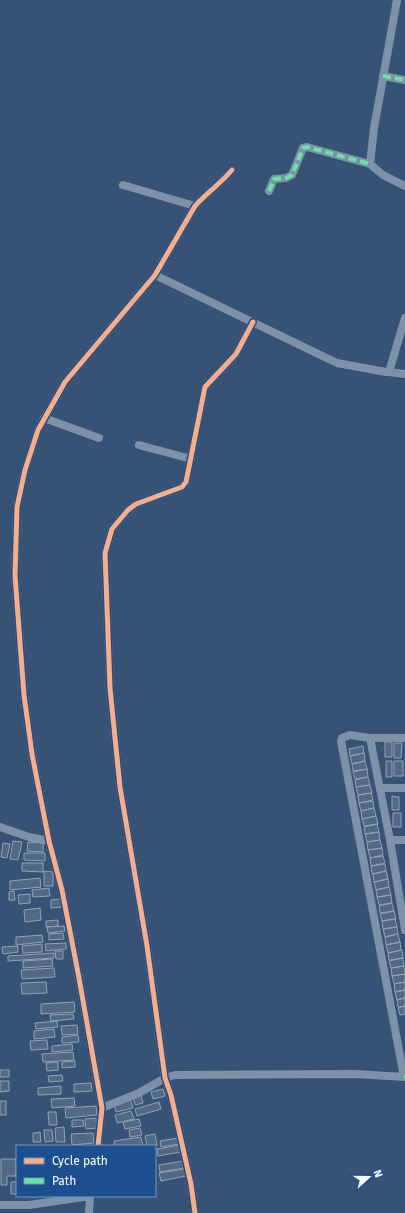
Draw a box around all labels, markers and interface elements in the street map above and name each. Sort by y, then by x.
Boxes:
legend [16,1145,156,1197]
text: Cycle path [52,1154,108,1168]
north arrow [349,1157,389,1197]
text: N [370,1168,385,1179]
text: Path [52,1174,76,1188]

